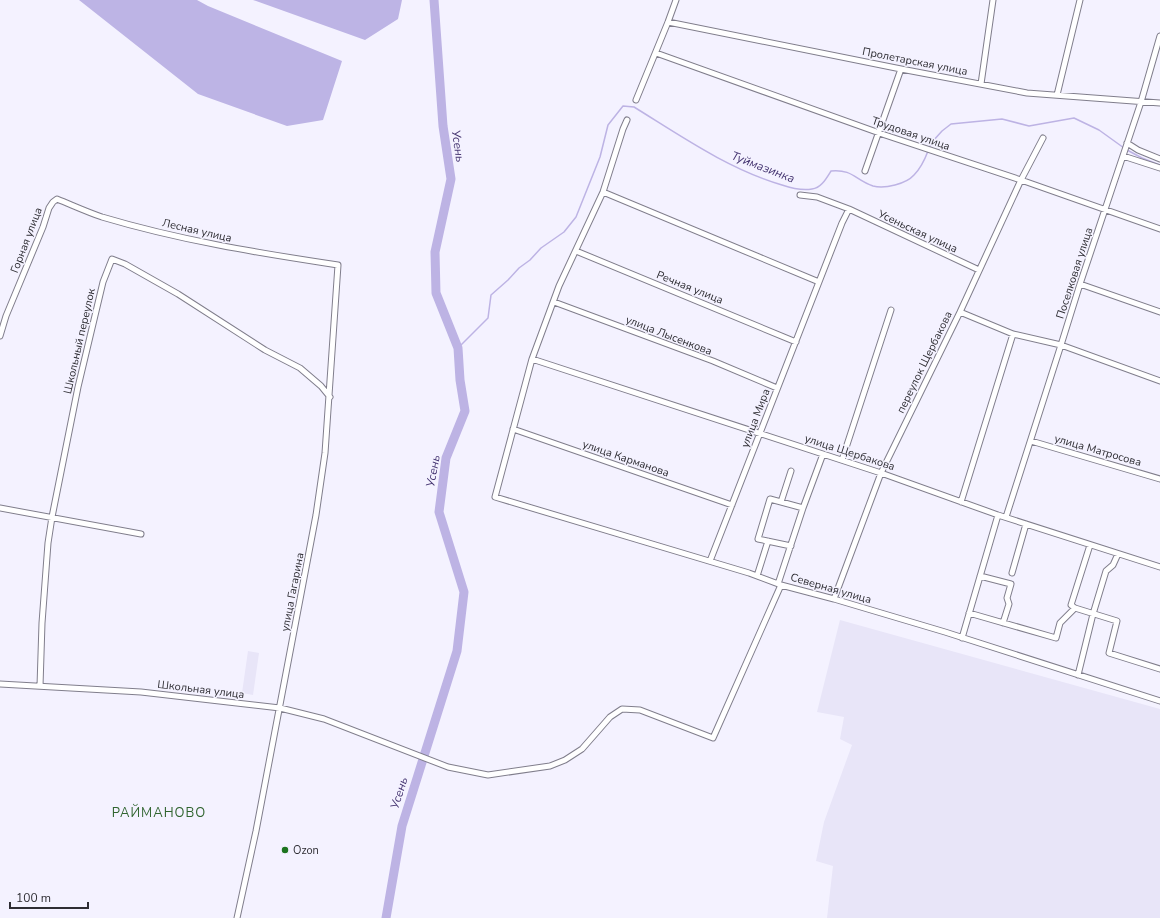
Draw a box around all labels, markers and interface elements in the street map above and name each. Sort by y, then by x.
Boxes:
street label: Пролетарская улица [861,44,969,79]
street label: Трудовая улица [870,113,952,154]
water label: Усень [448,129,468,163]
water label: Туймазинка [729,148,797,186]
street label: Горная улица [7,205,46,275]
street label: Усеньская улица [875,206,960,257]
street label: Лесная улица [161,215,233,246]
street label: Поселковая улица [1053,225,1096,321]
street label: Речная улица [654,267,725,308]
street label: Школьный переулок [60,287,99,395]
street label: переулок Щербакова [893,309,956,416]
street label: улица Лысенкова [624,312,714,359]
street label: улица Мира [737,387,774,450]
street label: улица Щербакова [803,431,897,474]
street label: улица Матросова [1053,431,1143,470]
street label: улица Карманова [580,437,671,480]
water label: Усень [422,454,444,488]
street label: улица Гагарина [278,551,307,633]
street label: Северная улица [789,570,873,607]
street label: Школьная улица [157,677,245,702]
water label: Усень [387,775,411,811]
district label: РАЙМАНОВО [112,803,206,822]
place label: Ozon [293,843,319,858]
marker: Ozon [280,845,290,855]
scale bar [10,884,88,910]
text: 100 m [16,890,51,906]

